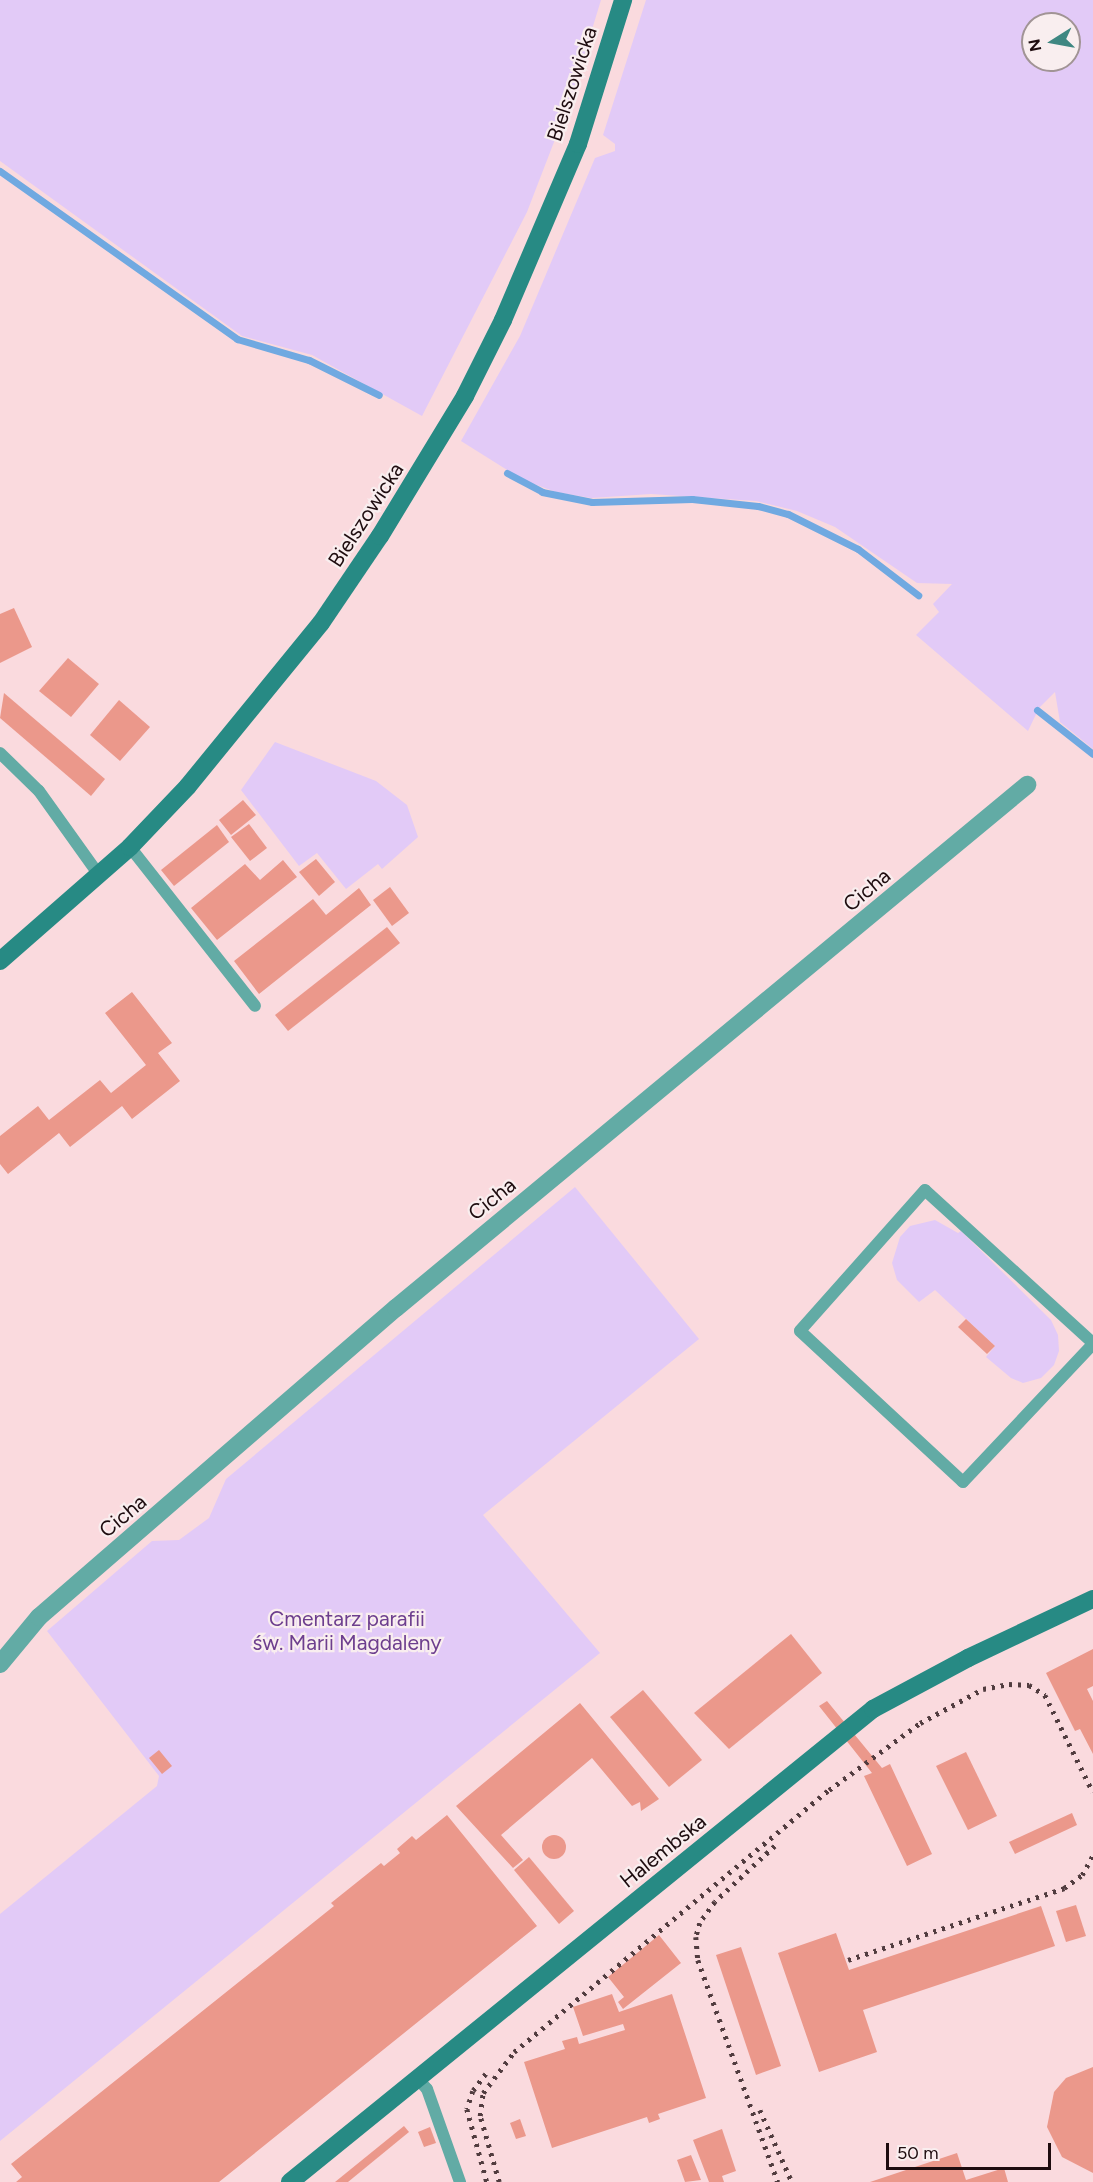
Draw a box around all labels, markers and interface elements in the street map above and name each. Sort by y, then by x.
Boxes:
north arrow [1021,12,1081,72]
street label: Bielszowicka [542,23,602,145]
text: N [1024,37,1045,53]
street label: Bielszowicka [323,458,409,572]
street label: Cicha [838,863,896,917]
street label: Cicha [463,1172,521,1226]
street label: Cicha [94,1489,152,1543]
park label: Cmentarz parafii św. Marii Magdaleny [253,1606,441,1656]
street label: Halembska [615,1809,711,1893]
scale bar [889,2131,1054,2169]
text: 50 m [897,2142,939,2164]

